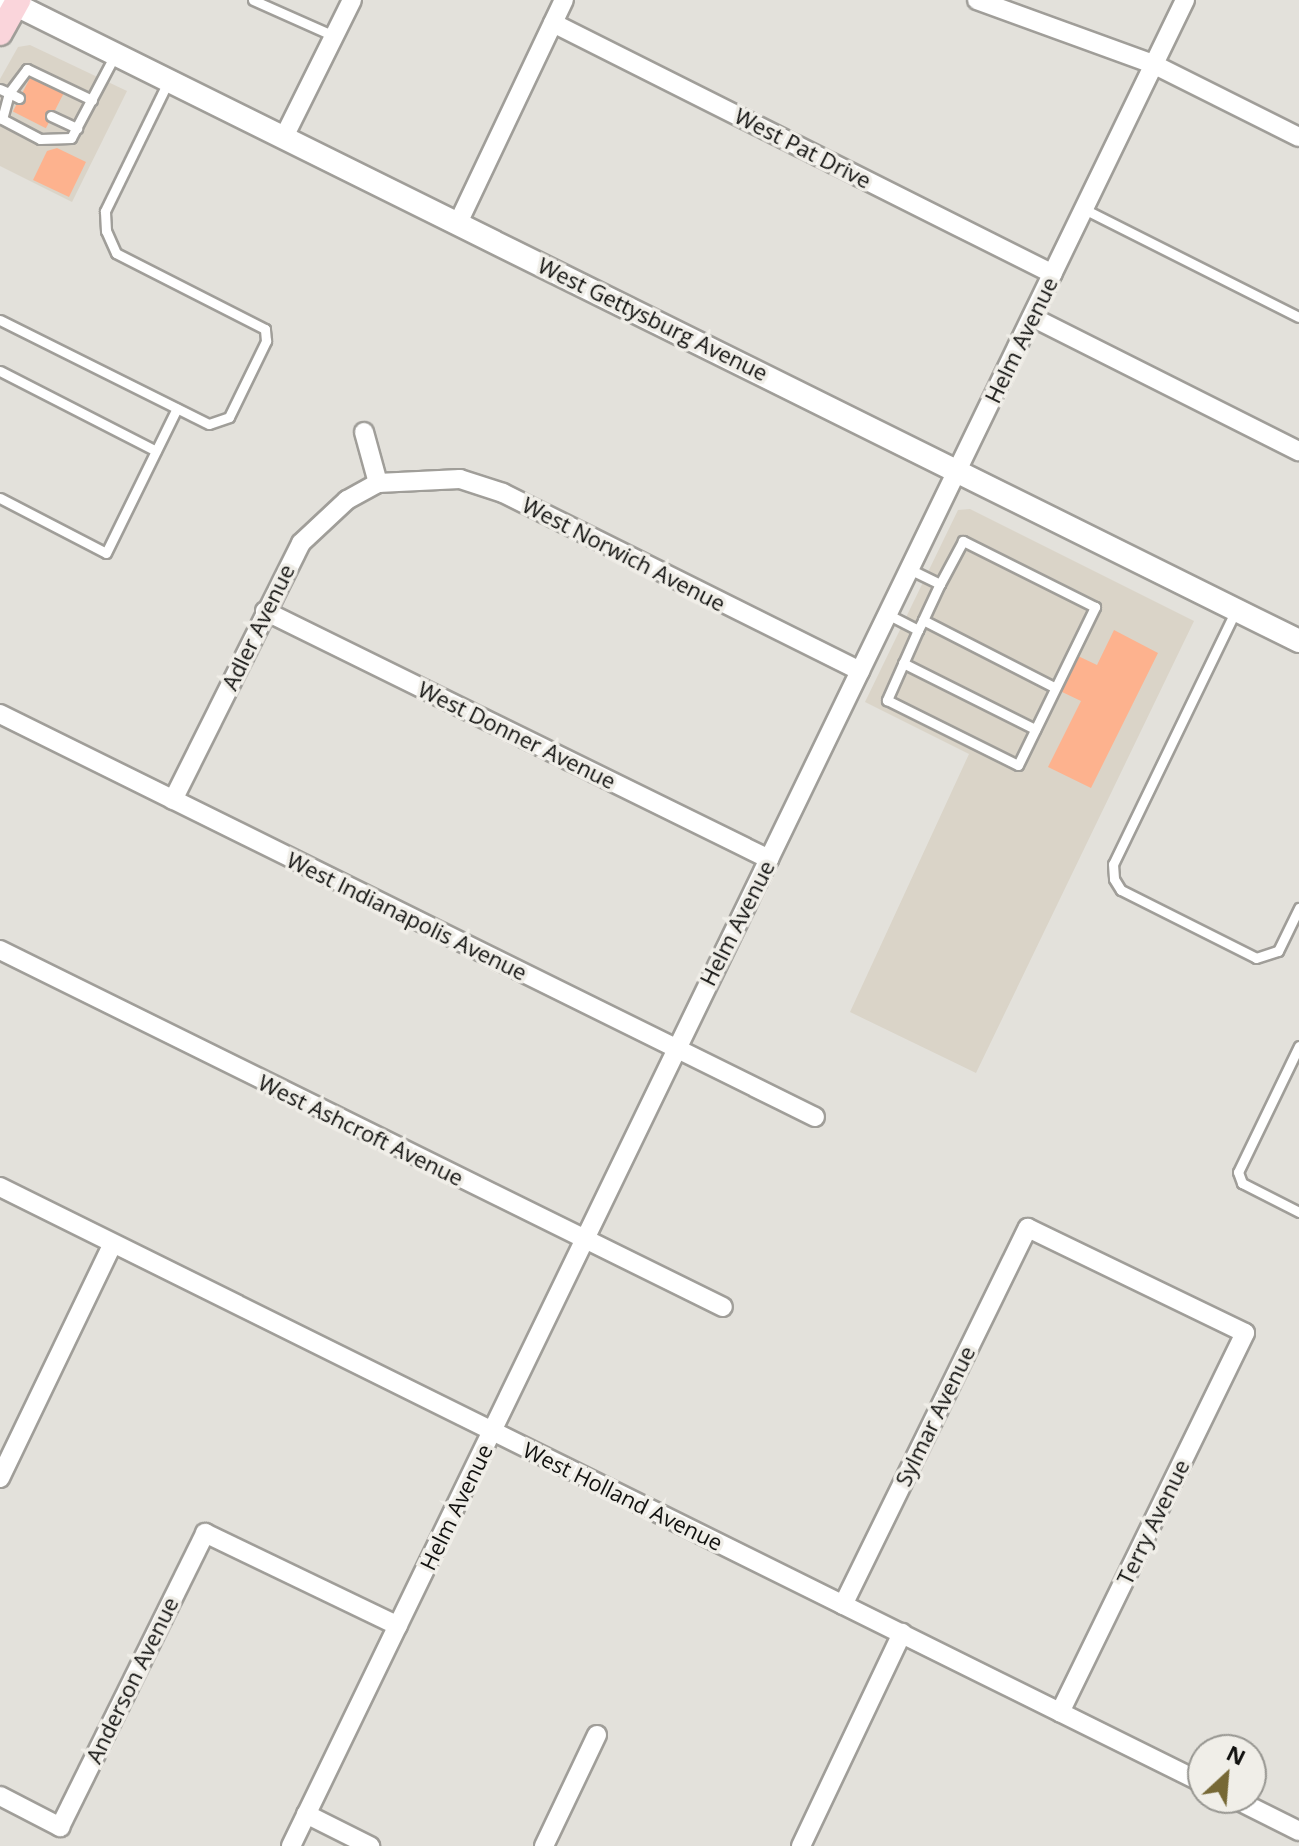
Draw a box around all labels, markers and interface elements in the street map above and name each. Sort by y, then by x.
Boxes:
street label: West Pat Drive [730,102,876,194]
street label: West Gettysburg Avenue [534,252,772,386]
street label: Helm Avenue [979,273,1063,407]
street label: West Norwich Avenue [518,491,730,617]
street label: Adler Avenue [216,560,300,694]
street label: West Donner Avenue [414,676,620,794]
street label: West Indianapolis Avenue [283,846,531,986]
street label: Helm Avenue [694,856,780,990]
street label: West Ashcroft Avenue [254,1069,468,1191]
street label: Sylmar Avenue [890,1342,980,1490]
street label: West Holland Avenue [519,1436,727,1556]
street label: Helm Avenue [414,1440,498,1574]
street label: Terry Avenue [1111,1455,1195,1589]
street label: Anderson Avenue [80,1593,184,1767]
north arrow [1187,1734,1267,1814]
text: N [1222,1737,1251,1772]

